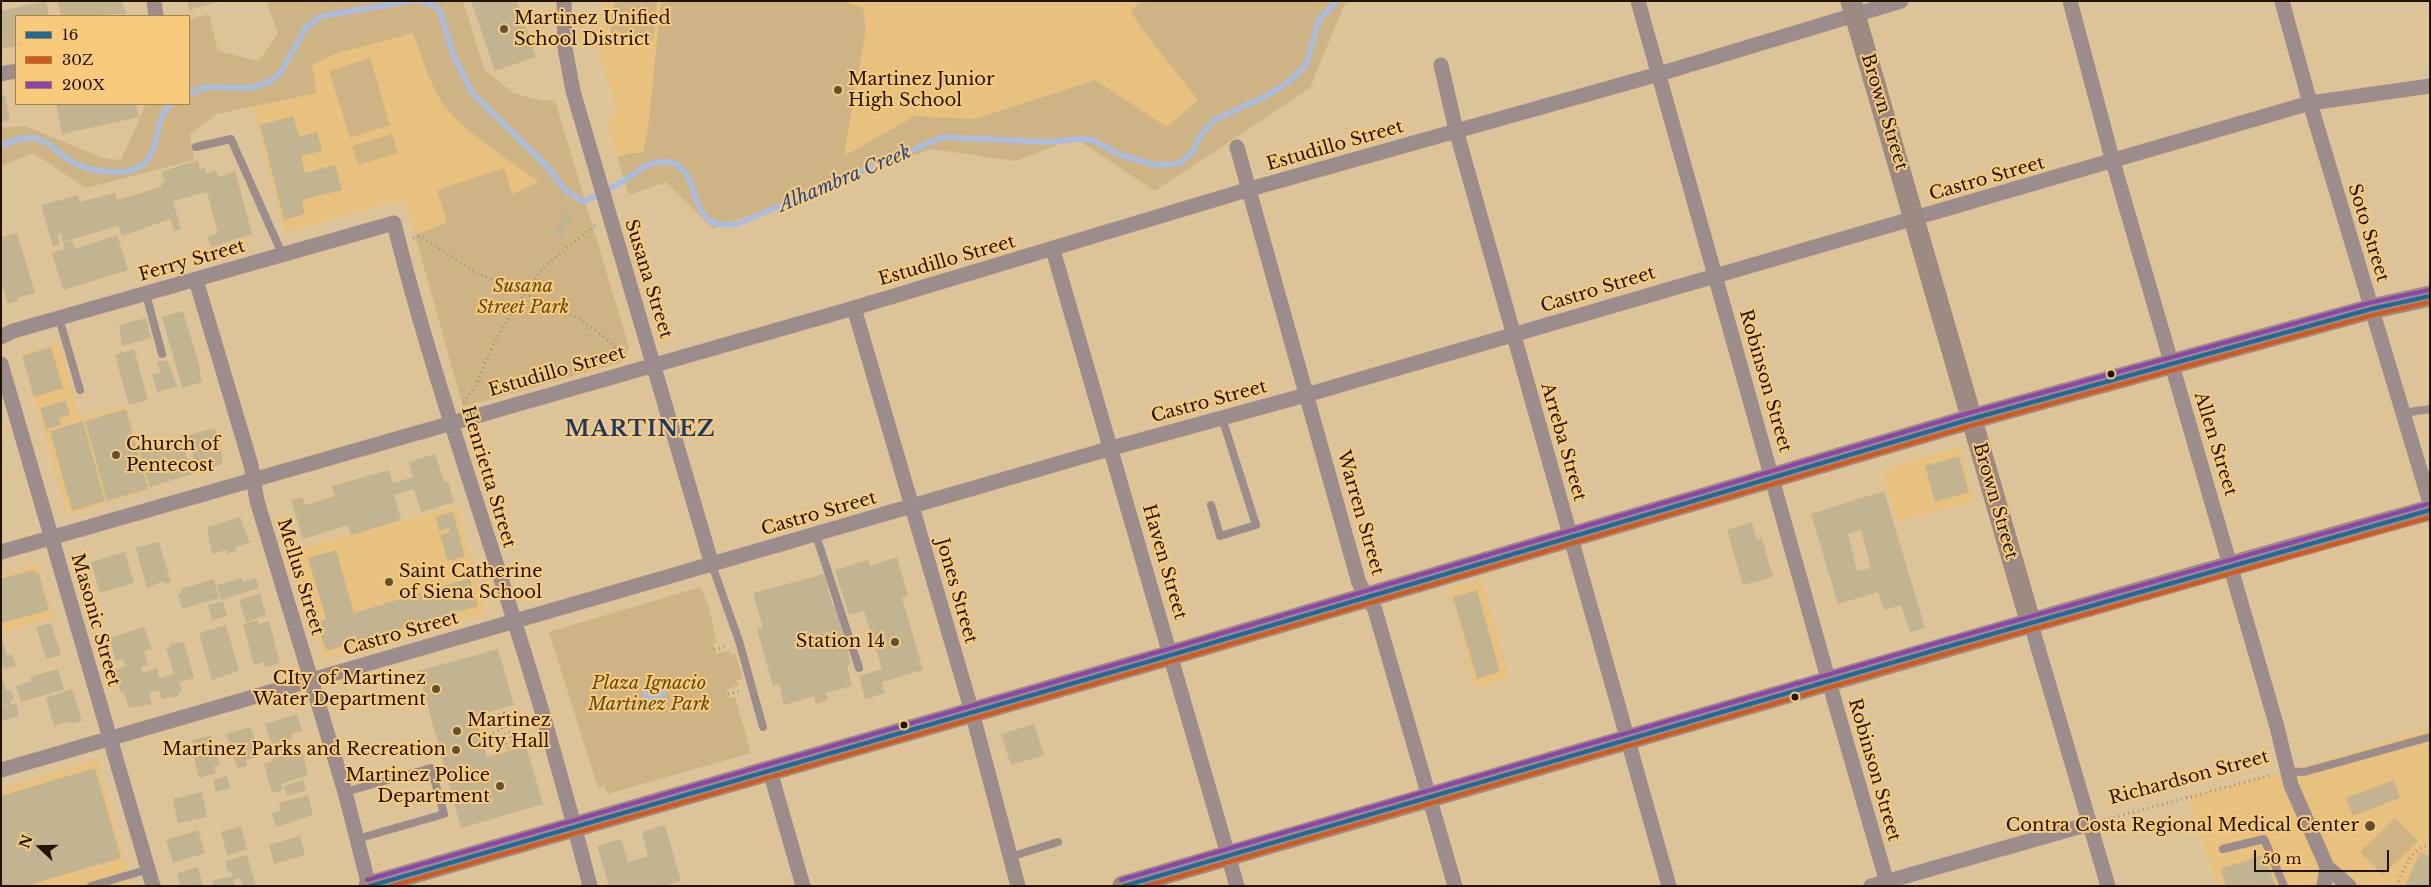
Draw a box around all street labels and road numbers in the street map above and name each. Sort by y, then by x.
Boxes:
street label: Brown Street [1856,51,1912,173]
street label: Estudillo Street [1264,116,1406,176]
street label: Castro Street [1927,152,2047,206]
street label: Soto Street [2343,181,2393,285]
street label: Susana Street [620,217,676,341]
street label: Estudillo Street [876,231,1018,291]
street label: Ferry Street [136,236,248,286]
street label: Castro Street [1538,262,1658,318]
street label: Robinson Street [1734,307,1796,455]
street label: Estudillo Street [486,342,628,402]
street label: Castro Street [1149,376,1269,428]
street label: Arreba Street [1536,380,1590,504]
street label: Allen Street [2189,389,2241,499]
street label: Henrietta Street [456,404,520,550]
street label: Brown Street [1968,440,2022,562]
street label: Warren Street [1332,448,1388,578]
street label: Castro Street [759,487,879,541]
street label: Haven Street [1137,502,1191,622]
street label: Mellus Street [272,516,328,638]
street label: Jones Street [931,536,981,646]
street label: Masonic Street [66,551,124,689]
street label: Castro Street [341,607,461,661]
street label: Robinson Street [1843,696,1905,844]
street label: Richardson Street [2107,746,2271,810]

